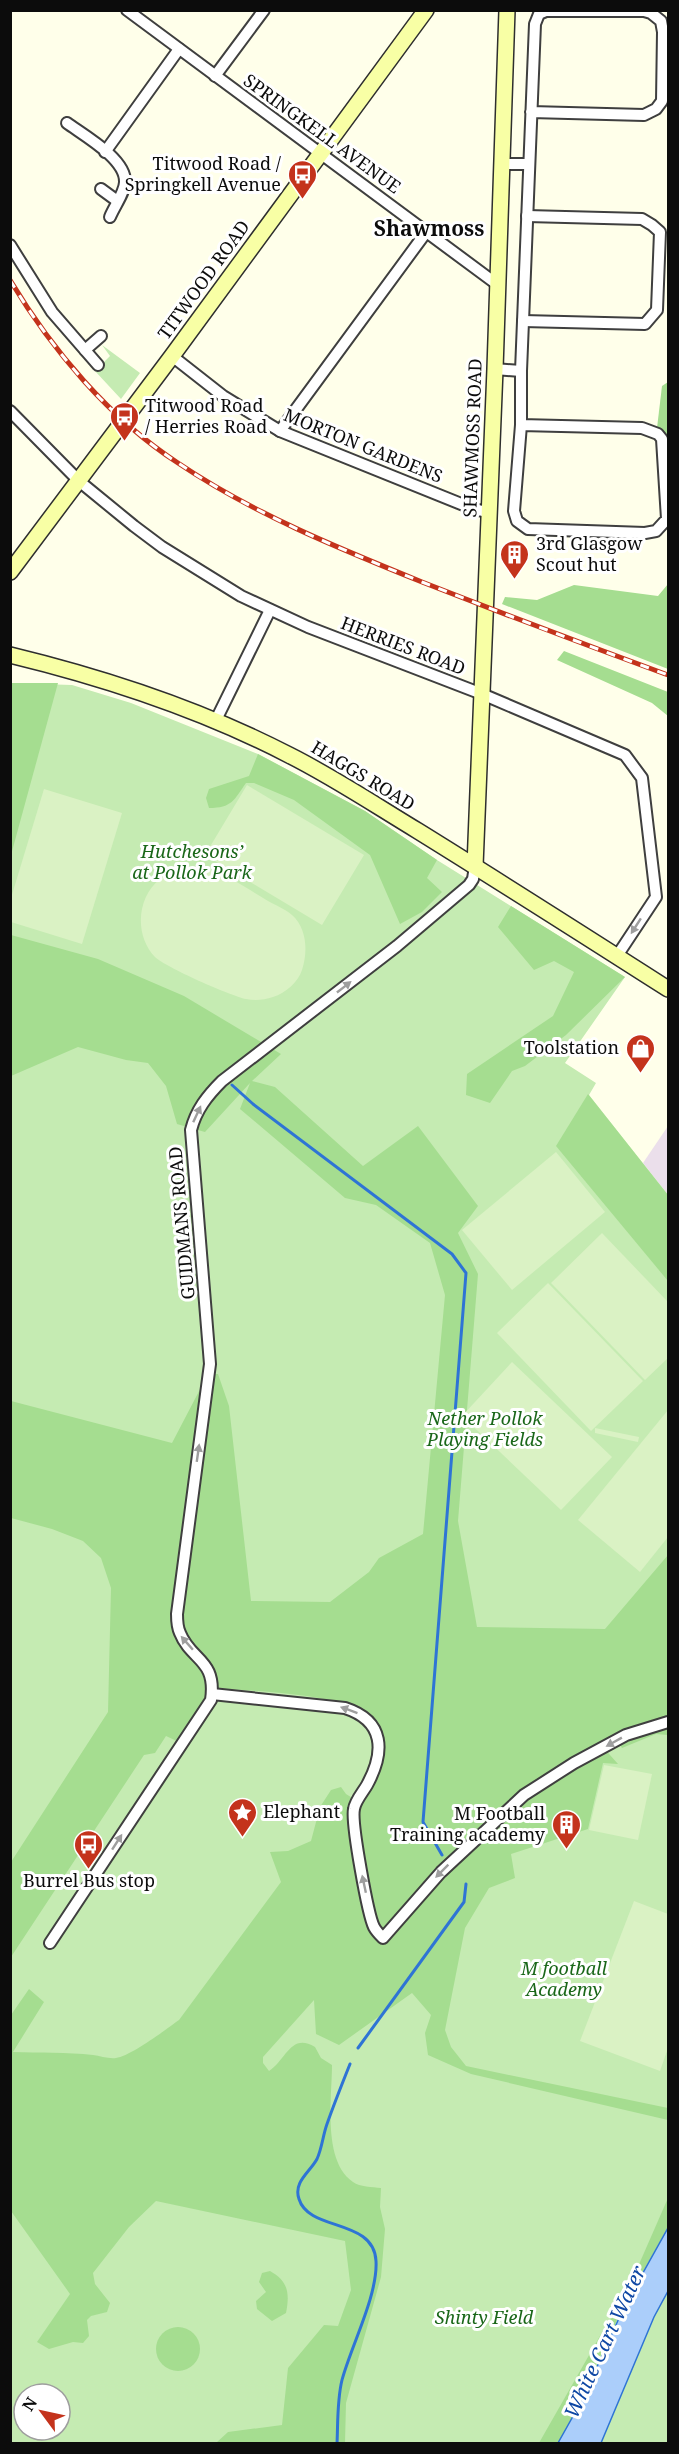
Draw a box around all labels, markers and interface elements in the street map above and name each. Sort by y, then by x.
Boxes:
street label: SPRINGKELL AVENUE [239,68,406,198]
place label: Titwood Road / Springkell Avenue [125,151,282,196]
bus stop icon: Titwood Road / Springkell Avenue [286,158,318,200]
district label: Shawmoss [374,214,484,242]
street label: TITWOOD ROAD [152,215,255,344]
street label: SHAWMOSS ROAD [457,358,487,518]
place label: Titwood Road / Herries Road [145,393,267,438]
bus stop icon: Titwood Road / Herries Road [108,400,140,442]
street label: MORTON GARDENS [280,402,446,488]
place label: 3rd Glasgow Scout hut [536,531,643,576]
building icon: 3rd Glasgow Scout hut [499,538,531,580]
street label: HERRIES ROAD [338,610,469,680]
street label: HAGGS ROAD [307,735,420,816]
park label: Hutchesons’ at Pollok Park [132,839,253,884]
one-way arrow [631,918,642,935]
one-way arrow [336,982,351,994]
shop icon: Toolstation [624,1032,656,1074]
place label: Toolstation [524,1035,619,1059]
one-way arrow [193,1105,202,1122]
street label: GUIDMANS ROAD [162,1146,200,1301]
park label: Nether Pollok Playing Fields [426,1406,543,1451]
one-way arrow [194,1443,203,1462]
one-way arrow [180,1636,194,1651]
one-way arrow [340,1705,358,1715]
one-way arrow [605,1737,622,1747]
place icon: Elephant [226,1796,258,1838]
place label: Elephant [263,1799,340,1823]
place label: M Football Training academy [390,1801,546,1846]
building icon: M Football Training academy [550,1808,582,1850]
bus stop icon: Burrel Bus stop [73,1828,105,1870]
one-way arrow [112,1834,123,1850]
one-way arrow [435,1864,450,1878]
place label: Burrel Bus stop [23,1868,155,1892]
one-way arrow [359,1875,369,1893]
park label: M football Academy [520,1956,608,2001]
water label: White Cart Water [557,2261,652,2422]
park label: Shinty Field [435,2305,534,2329]
north arrow [12,2382,72,2442]
text: N [17,2392,42,2415]

